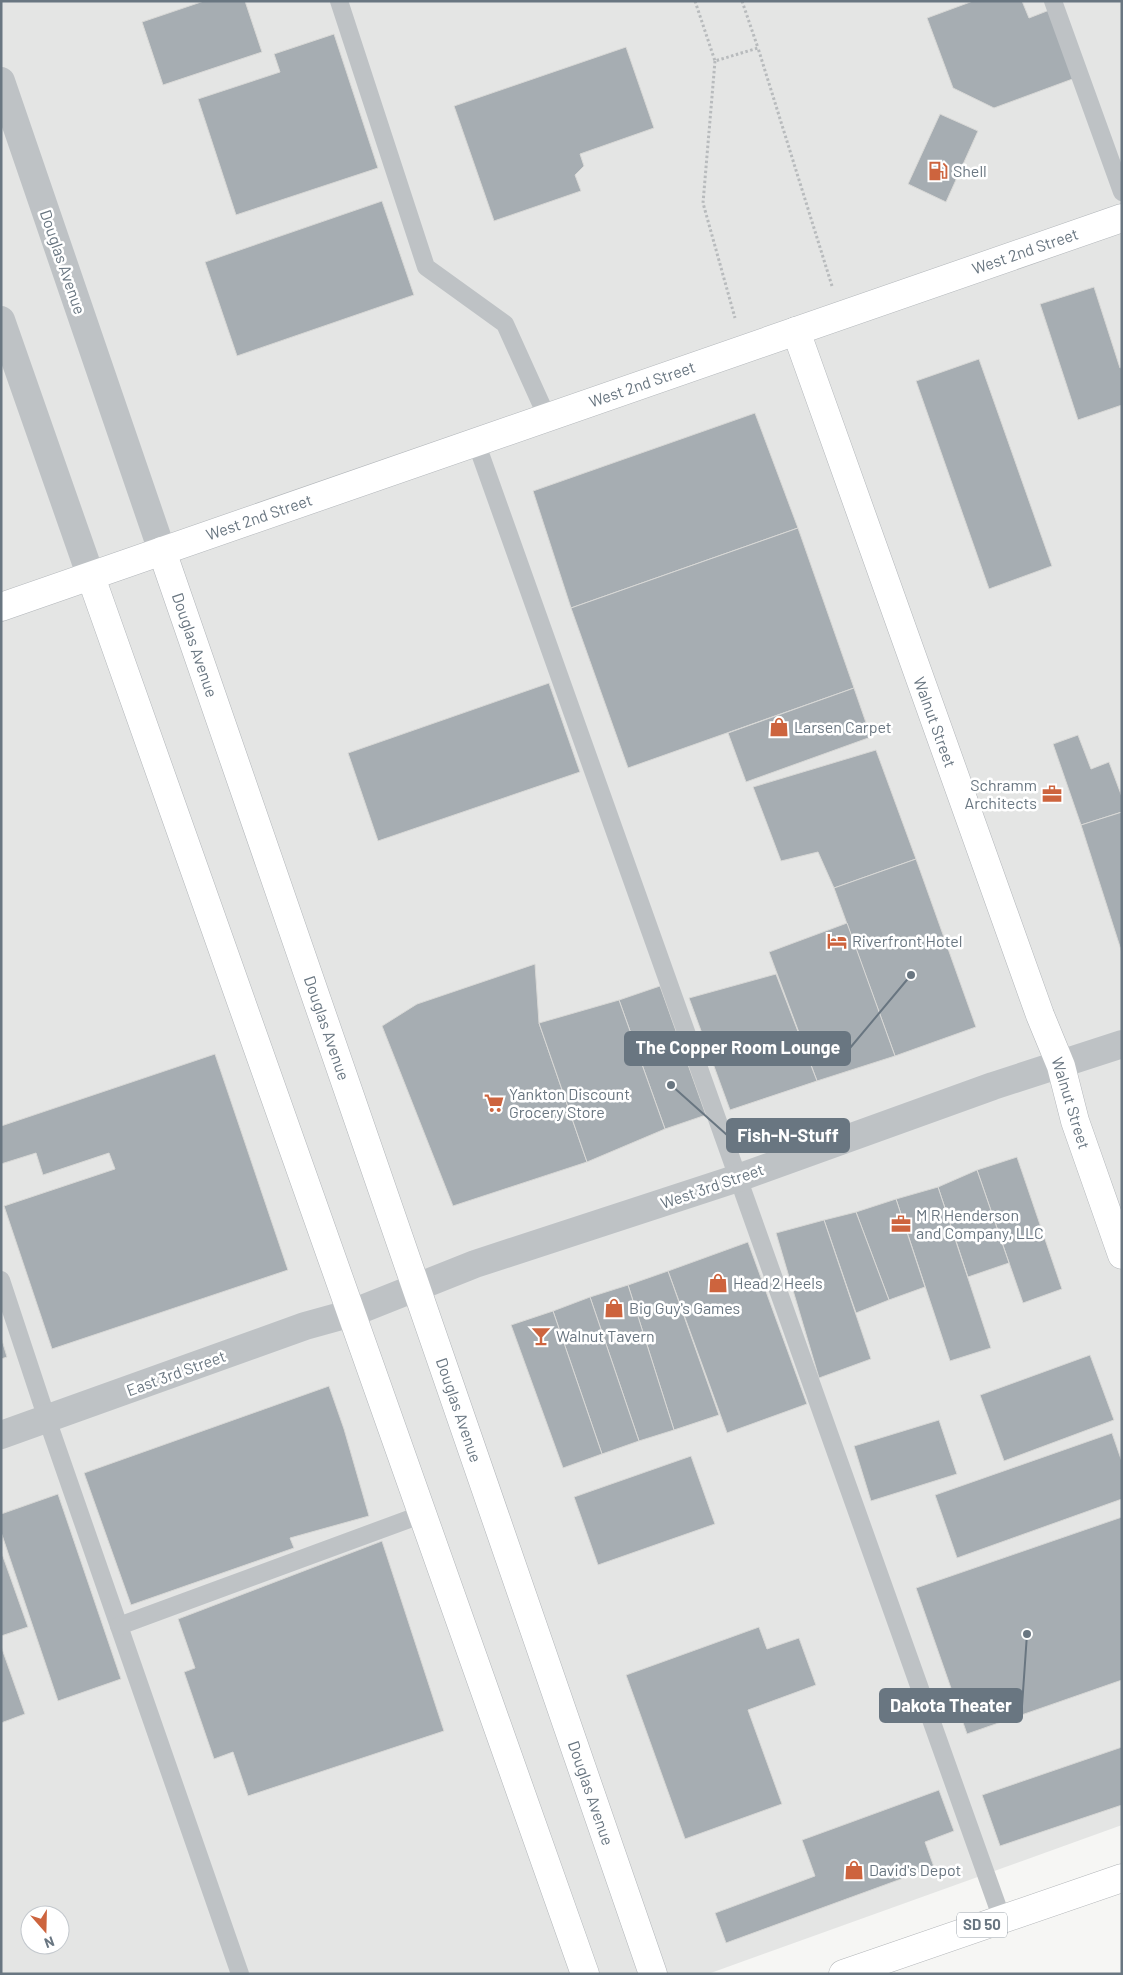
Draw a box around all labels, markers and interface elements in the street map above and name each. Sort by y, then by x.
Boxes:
fuel station icon: Shell [927,160,949,182]
place label: Shell [953,161,987,180]
street label: Douglas Avenue [37,207,90,317]
street label: West 2nd Street [969,223,1080,278]
street label: West 2nd Street [586,356,697,411]
street label: West 2nd Street [203,489,314,544]
street label: Douglas Avenue [169,590,222,700]
street label: Walnut Street [910,674,961,770]
shop icon: Larsen Carpet [768,716,790,738]
place label: Larsen Carpet [794,717,892,736]
place label: Schramm Architects [965,775,1037,812]
office icon: Schramm Architects [1041,783,1063,805]
hotel icon: Riverfront Hotel [826,930,848,952]
place label: Riverfront Hotel [852,931,962,950]
street label: Douglas Avenue [301,973,354,1083]
callout: The Copper Room Lounge [625,1032,850,1065]
text: The Copper Room Lounge [636,1036,841,1058]
street label: Walnut Street [1048,1055,1094,1151]
place label: Yankton Discount Grocery Store [509,1084,630,1121]
supermarket icon: Yankton Discount Grocery Store [483,1092,505,1114]
callout: Fish-N-Stuff [727,1119,849,1152]
text: Fish-N-Stuff [737,1124,839,1146]
street label: West 3rd Street [658,1159,766,1212]
place label: M R Henderson and Company, LLC [916,1205,1044,1242]
office icon: M R Henderson and Company, LLC [890,1213,912,1235]
shop icon: Head 2 Heels [707,1272,729,1294]
place label: Head 2 Heels [733,1273,823,1292]
shop icon: Big Guy's Games [603,1297,625,1319]
place label: Big Guy's Games [629,1298,740,1317]
bar icon: Walnut Tavern [530,1325,552,1347]
place label: Walnut Tavern [556,1326,655,1345]
street label: East 3rd Street [124,1346,228,1399]
street label: Douglas Avenue [433,1355,486,1465]
callout: Dakota Theater [880,1689,1022,1722]
text: Dakota Theater [890,1694,1012,1716]
street label: Douglas Avenue [565,1738,618,1848]
shop icon: David's Depot [843,1859,865,1881]
place label: David's Depot [869,1860,961,1879]
north arrow [20,1905,70,1955]
road number: SD 50 [957,1912,1007,1938]
text: N [42,1933,57,1952]

